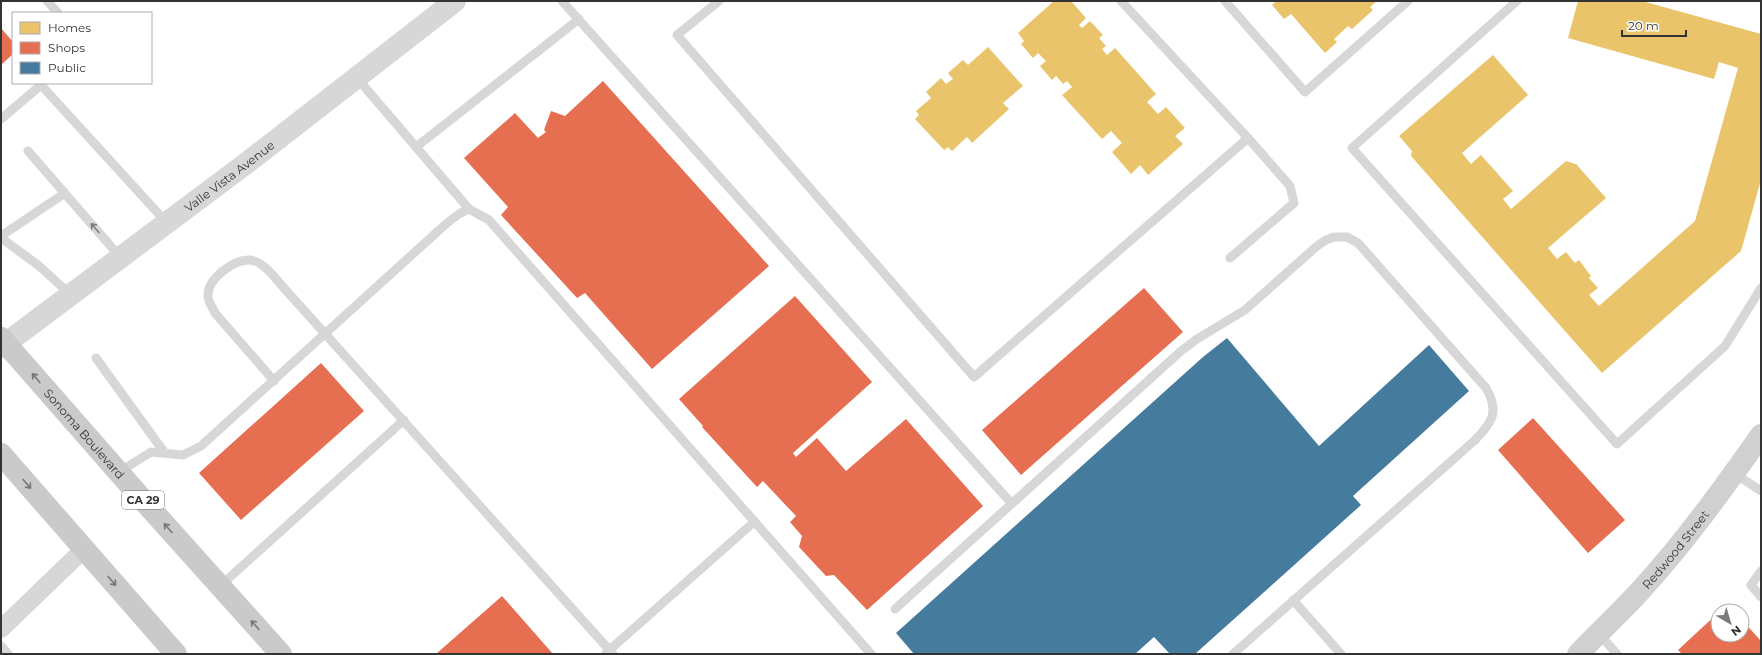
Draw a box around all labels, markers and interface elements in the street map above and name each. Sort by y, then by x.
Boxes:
legend [12,12,152,84]
scale bar [1622,12,1686,38]
text: 20 m [1628,18,1659,33]
text: Homes [48,20,91,35]
text: Shops [48,40,85,55]
text: Public [48,60,86,75]
street label: Valle Vista Avenue [181,137,277,215]
one-way arrow [91,223,100,234]
one-way arrow [32,373,41,383]
street label: Sonoma Boulevard [41,385,128,482]
one-way arrow [22,478,31,489]
road number: CA 29 [122,491,164,509]
street label: Redwood Street [1638,507,1712,592]
one-way arrow [164,523,173,534]
one-way arrow [108,576,117,587]
north arrow [1710,603,1750,643]
one-way arrow [251,620,260,630]
text: N [1728,623,1744,639]

